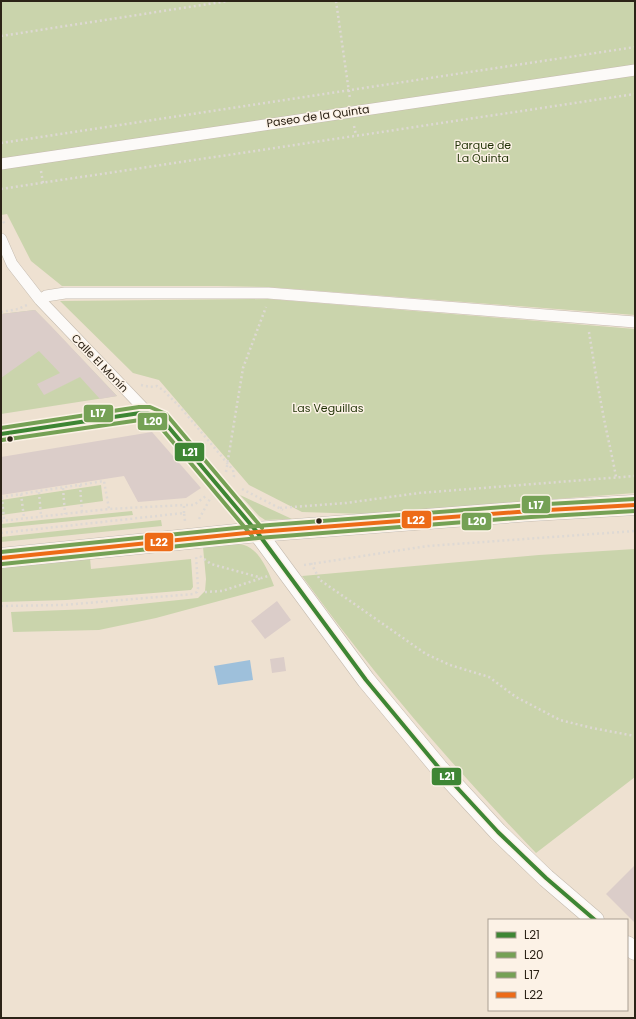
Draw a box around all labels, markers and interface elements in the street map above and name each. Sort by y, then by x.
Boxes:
street label: Paseo de la Quinta [266,101,370,131]
park label: Parque de La Quinta [455,137,511,166]
street label: Calle El Monín [68,330,132,396]
park label: Las Veguillas [293,400,364,416]
line badge: L17 [83,404,114,423]
text: L17 [90,405,106,421]
line badge: L20 [137,412,168,431]
text: L20 [144,413,162,429]
unlabelled marker [5,434,15,444]
line badge: L21 [174,442,205,462]
text: L21 [182,444,198,460]
line badge: L17 [521,495,551,514]
text: L17 [528,497,544,513]
line badge: L22 [401,510,432,529]
text: L22 [407,512,425,528]
line badge: L20 [461,512,492,531]
text: L20 [468,513,486,529]
unlabelled marker [314,516,324,526]
line badge: L22 [144,532,174,552]
text: L22 [150,534,168,550]
line badge: L21 [431,767,462,786]
text: L21 [439,768,455,784]
legend [488,919,628,1011]
text: L21 [524,926,540,943]
text: L20 [524,946,544,963]
text: L17 [524,966,540,983]
text: L22 [524,986,543,1003]

